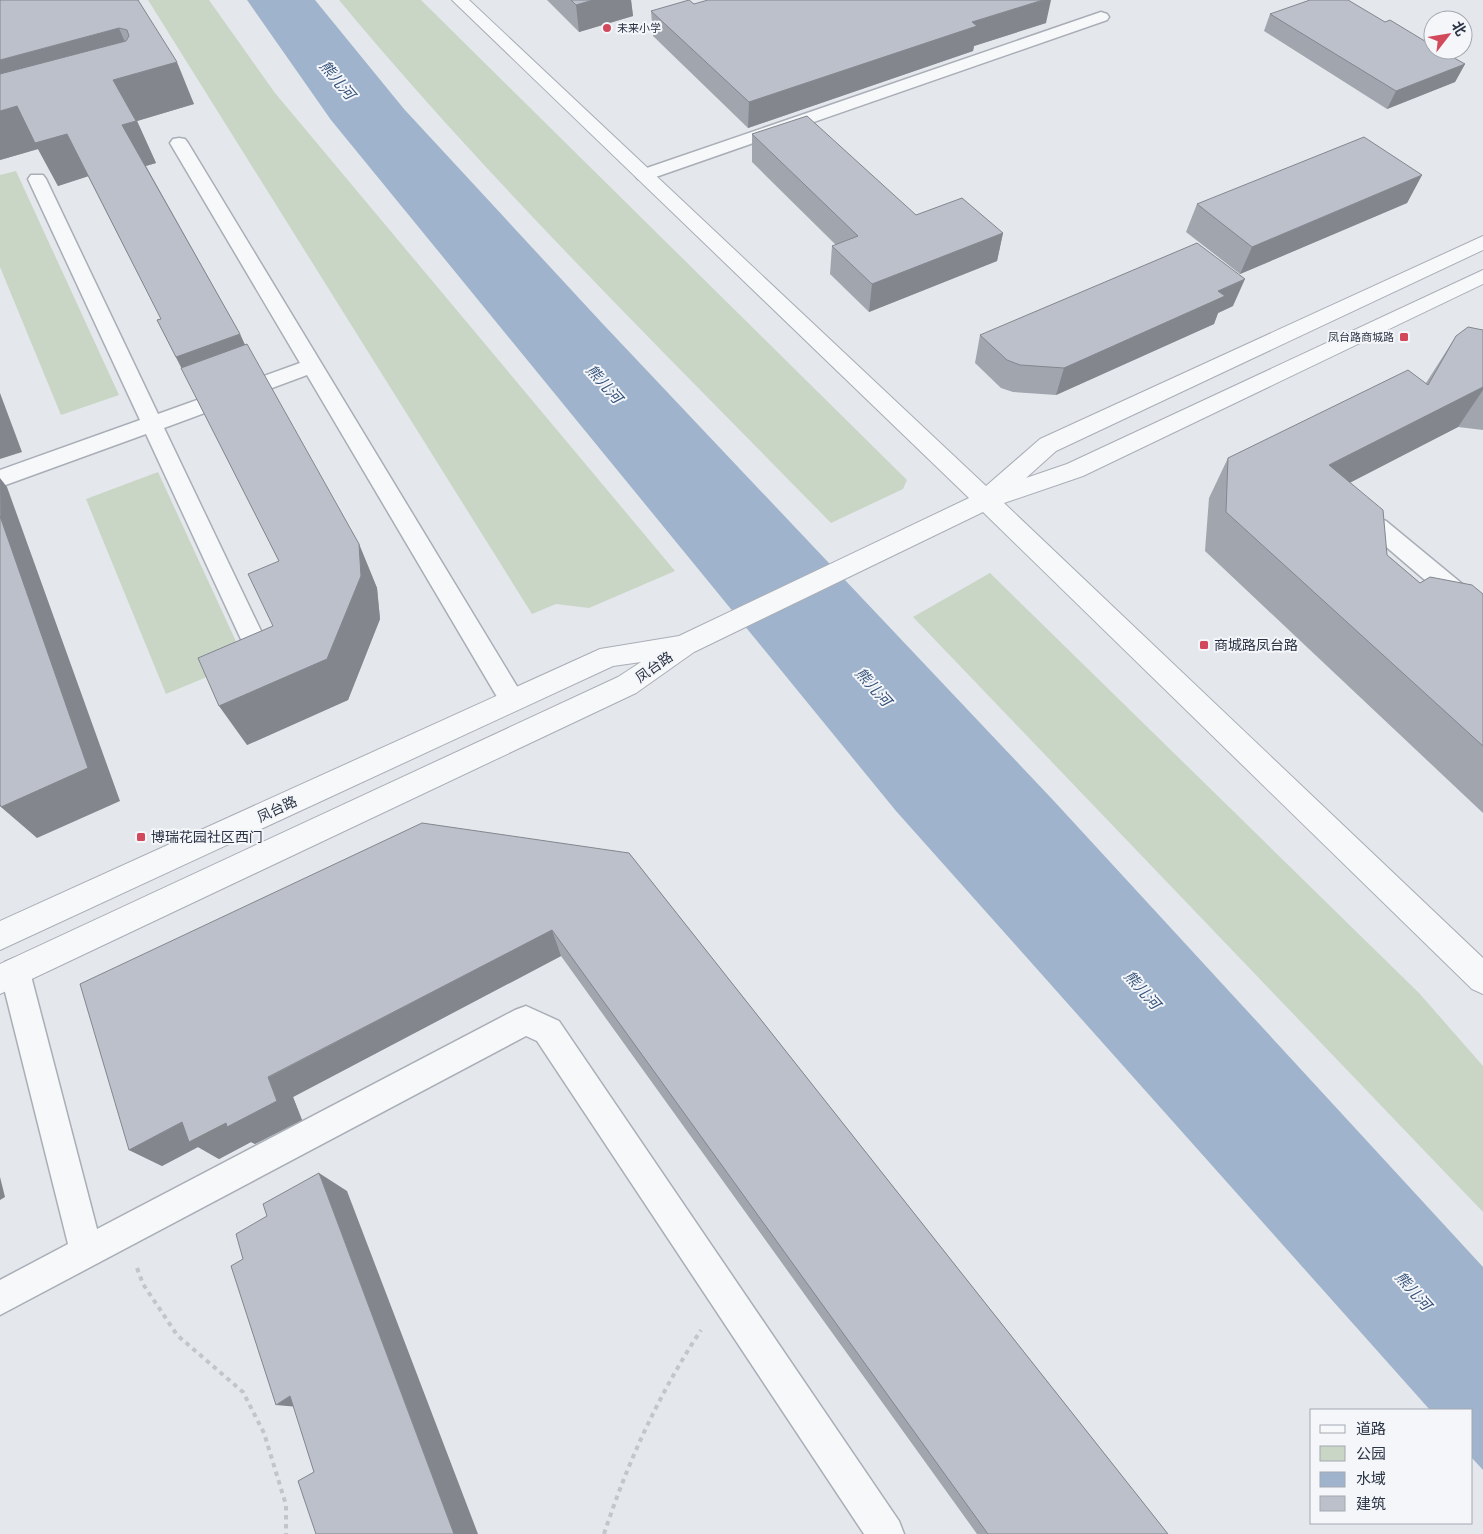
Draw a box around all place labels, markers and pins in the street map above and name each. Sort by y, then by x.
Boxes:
marker: 未来小学 [601,22,613,34]
place label: 未来小学 [617,22,661,34]
place label: 凤台路商城路 [1328,331,1394,343]
marker: 凤台路商城路 [1398,331,1410,343]
place label: 商城路凤台路 [1214,637,1298,653]
marker: 商城路凤台路 [1198,639,1210,651]
place label: 博瑞花园社区西门 [151,829,263,845]
marker: 博瑞花园社区西门 [135,831,147,843]

